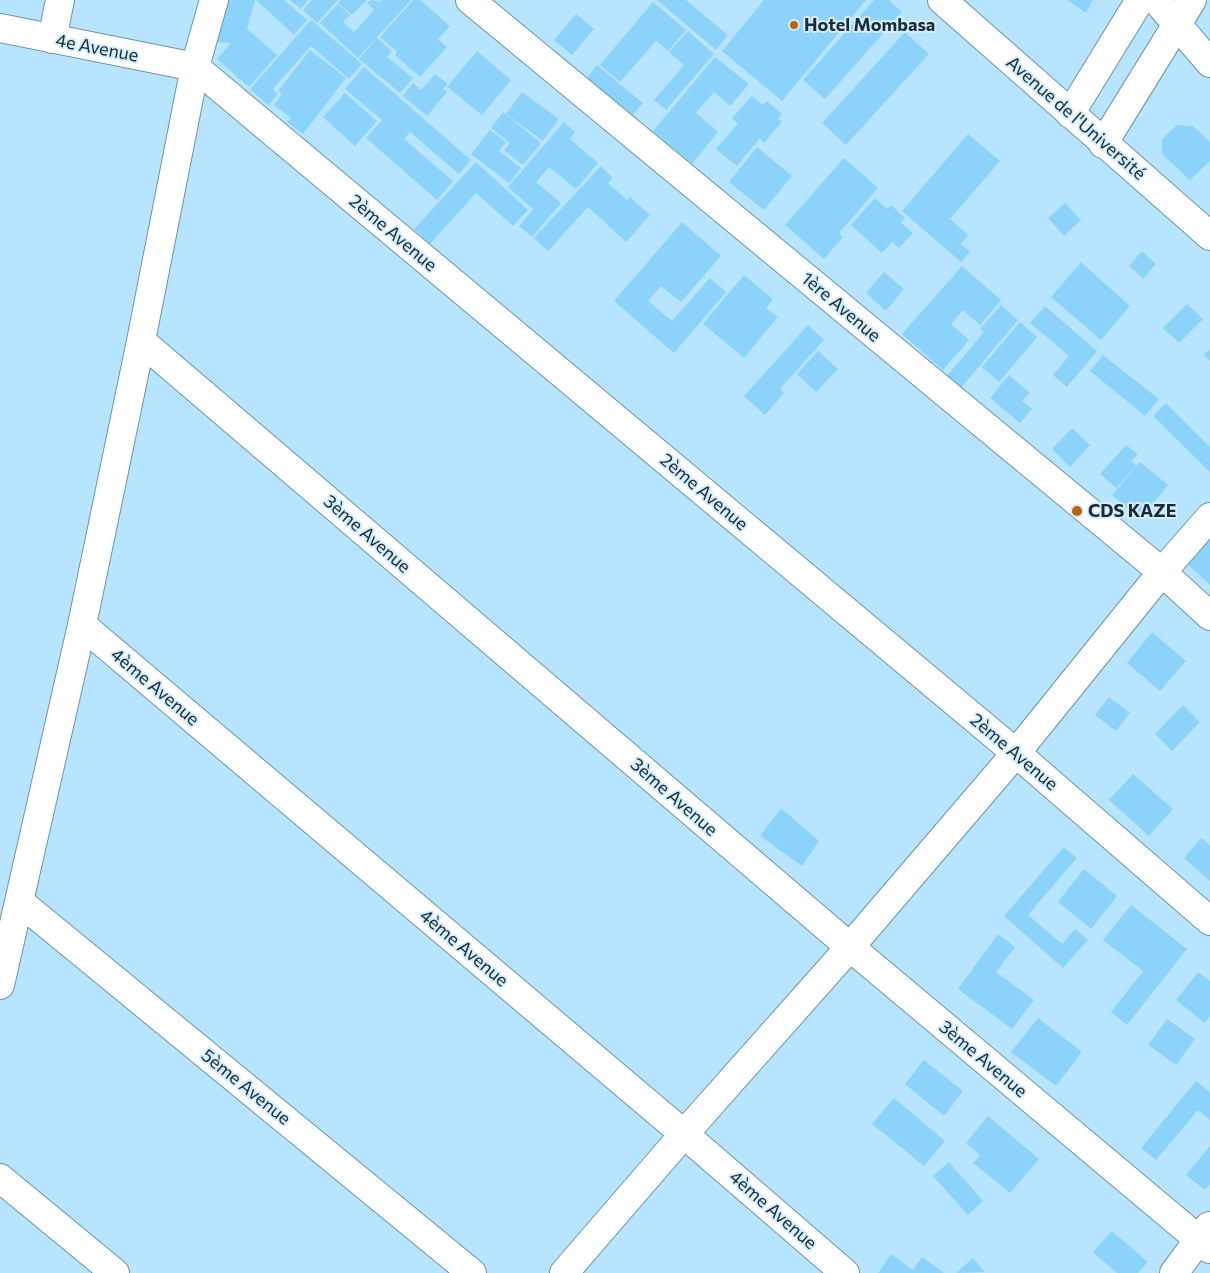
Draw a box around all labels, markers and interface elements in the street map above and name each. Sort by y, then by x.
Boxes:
place label: Hotel Mombasa [804,14,935,36]
marker: Hotel Mombasa [788,19,800,31]
street label: 4e Avenue [54,29,140,67]
street label: Avenue de l'Université [1002,51,1150,185]
street label: 2ème Avenue [345,190,441,276]
street label: 1ère Avenue [797,268,885,346]
street label: 2ème Avenue [656,449,752,535]
street label: 3ème Avenue [319,490,415,578]
place label: CDS KAZE [1088,500,1176,522]
marker: CDS KAZE [1070,504,1084,518]
street label: 4ème Avenue [106,644,204,730]
street label: 2ème Avenue [966,709,1062,795]
street label: 3ème Avenue [626,753,722,841]
street label: 4ème Avenue [415,905,513,991]
street label: 3ème Avenue [935,1016,1031,1102]
street label: 5ème Avenue [197,1044,295,1130]
street label: 4ème Avenue [725,1166,821,1254]

